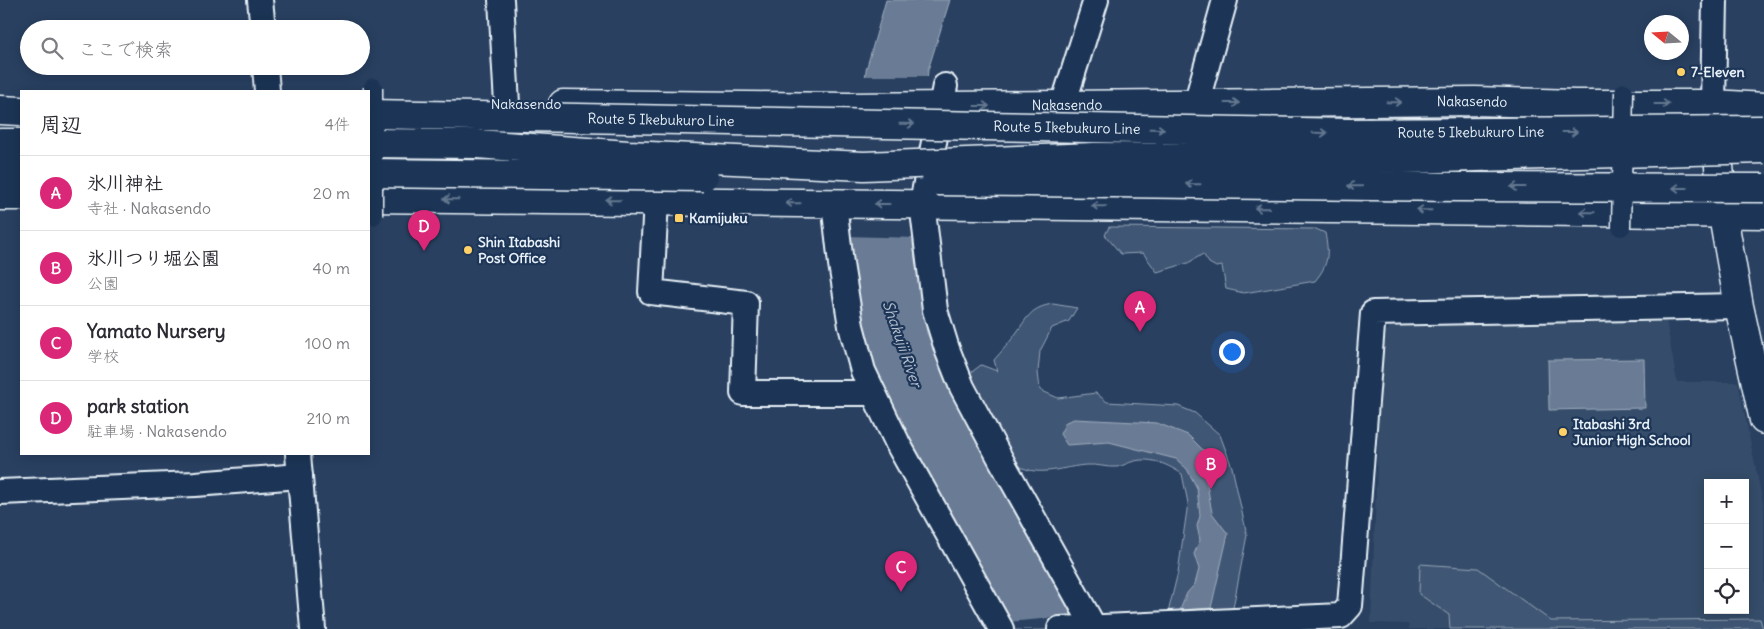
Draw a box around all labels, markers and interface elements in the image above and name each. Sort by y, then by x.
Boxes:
north arrow [1644,15,1689,60]
search box [20,20,370,75]
icon: search [38,34,66,62]
text: ここで検索 [78,37,173,61]
place label: 7-Eleven [1691,63,1745,81]
marker: 7-Eleven [1675,66,1687,78]
street label: Nakasendo [1436,92,1508,111]
street label: Nakasendo [491,95,561,113]
street label: Nakasendo [1032,96,1103,114]
one-way arrow [1386,97,1402,107]
one-way arrow [1223,98,1239,108]
one-way arrow [1653,99,1669,109]
one-way arrow [973,101,989,111]
street label: Route 5 Ikebukuro Line [587,109,735,130]
text: 周辺 [40,111,82,138]
text: 4件 [325,114,350,134]
street label: Route 5 Ikebukuro Line [993,117,1140,138]
one-way arrow [899,120,915,129]
street label: Route 5 Ikebukuro Line [1397,123,1544,142]
one-way arrow [1149,125,1165,134]
one-way arrow [1562,127,1578,136]
one-way arrow [1312,128,1328,137]
text: 氷川神社 [87,171,163,195]
one-way arrow [1185,179,1202,189]
one-way arrow [1348,181,1364,191]
one-way arrow [1510,182,1526,192]
text: A [51,183,61,203]
text: 20 m [313,183,350,203]
one-way arrow [1673,183,1689,193]
one-way arrow [443,194,460,204]
one-way arrow [606,196,622,205]
text: 寺社 · Nakasendo [87,198,211,218]
one-way arrow [785,198,802,208]
one-way arrow [874,199,890,209]
one-way arrow [1092,201,1108,211]
one-way arrow [1254,203,1270,213]
one-way arrow [1417,205,1433,215]
one-way arrow [1579,208,1595,217]
place label: Kamijuku [689,209,748,227]
pin: D [408,210,440,251]
marker: Kamijuku [673,212,685,224]
place label: Shin Itabashi Post Office [478,233,560,267]
marker: Shin Itabashi Post Office [462,244,474,256]
text: 氷川つり堀公園 [87,246,220,270]
text: B [51,258,61,278]
text: 40 m [312,258,350,278]
text: 公園 [87,273,119,293]
pin: A [1124,291,1156,332]
water label: Shakujii River [879,298,927,391]
text: Yamato Nursery [87,319,225,343]
text: C [51,333,61,353]
text: 100 m [305,333,350,353]
your location [1219,339,1245,365]
text: 学校 [87,346,119,366]
text: park station [87,394,189,418]
text: D [50,408,62,428]
text: 210 m [307,408,350,428]
place label: Itabashi 3rd Junior High School [1573,415,1691,449]
text: 駐車場 · Nakasendo [87,421,227,441]
marker: Itabashi 3rd Junior High School [1557,426,1569,438]
pin: B [1195,448,1227,489]
map controls [1704,479,1749,614]
button: + [1704,479,1749,524]
button: − [1704,524,1749,569]
pin: C [885,551,917,592]
button: locate [1704,569,1749,614]

